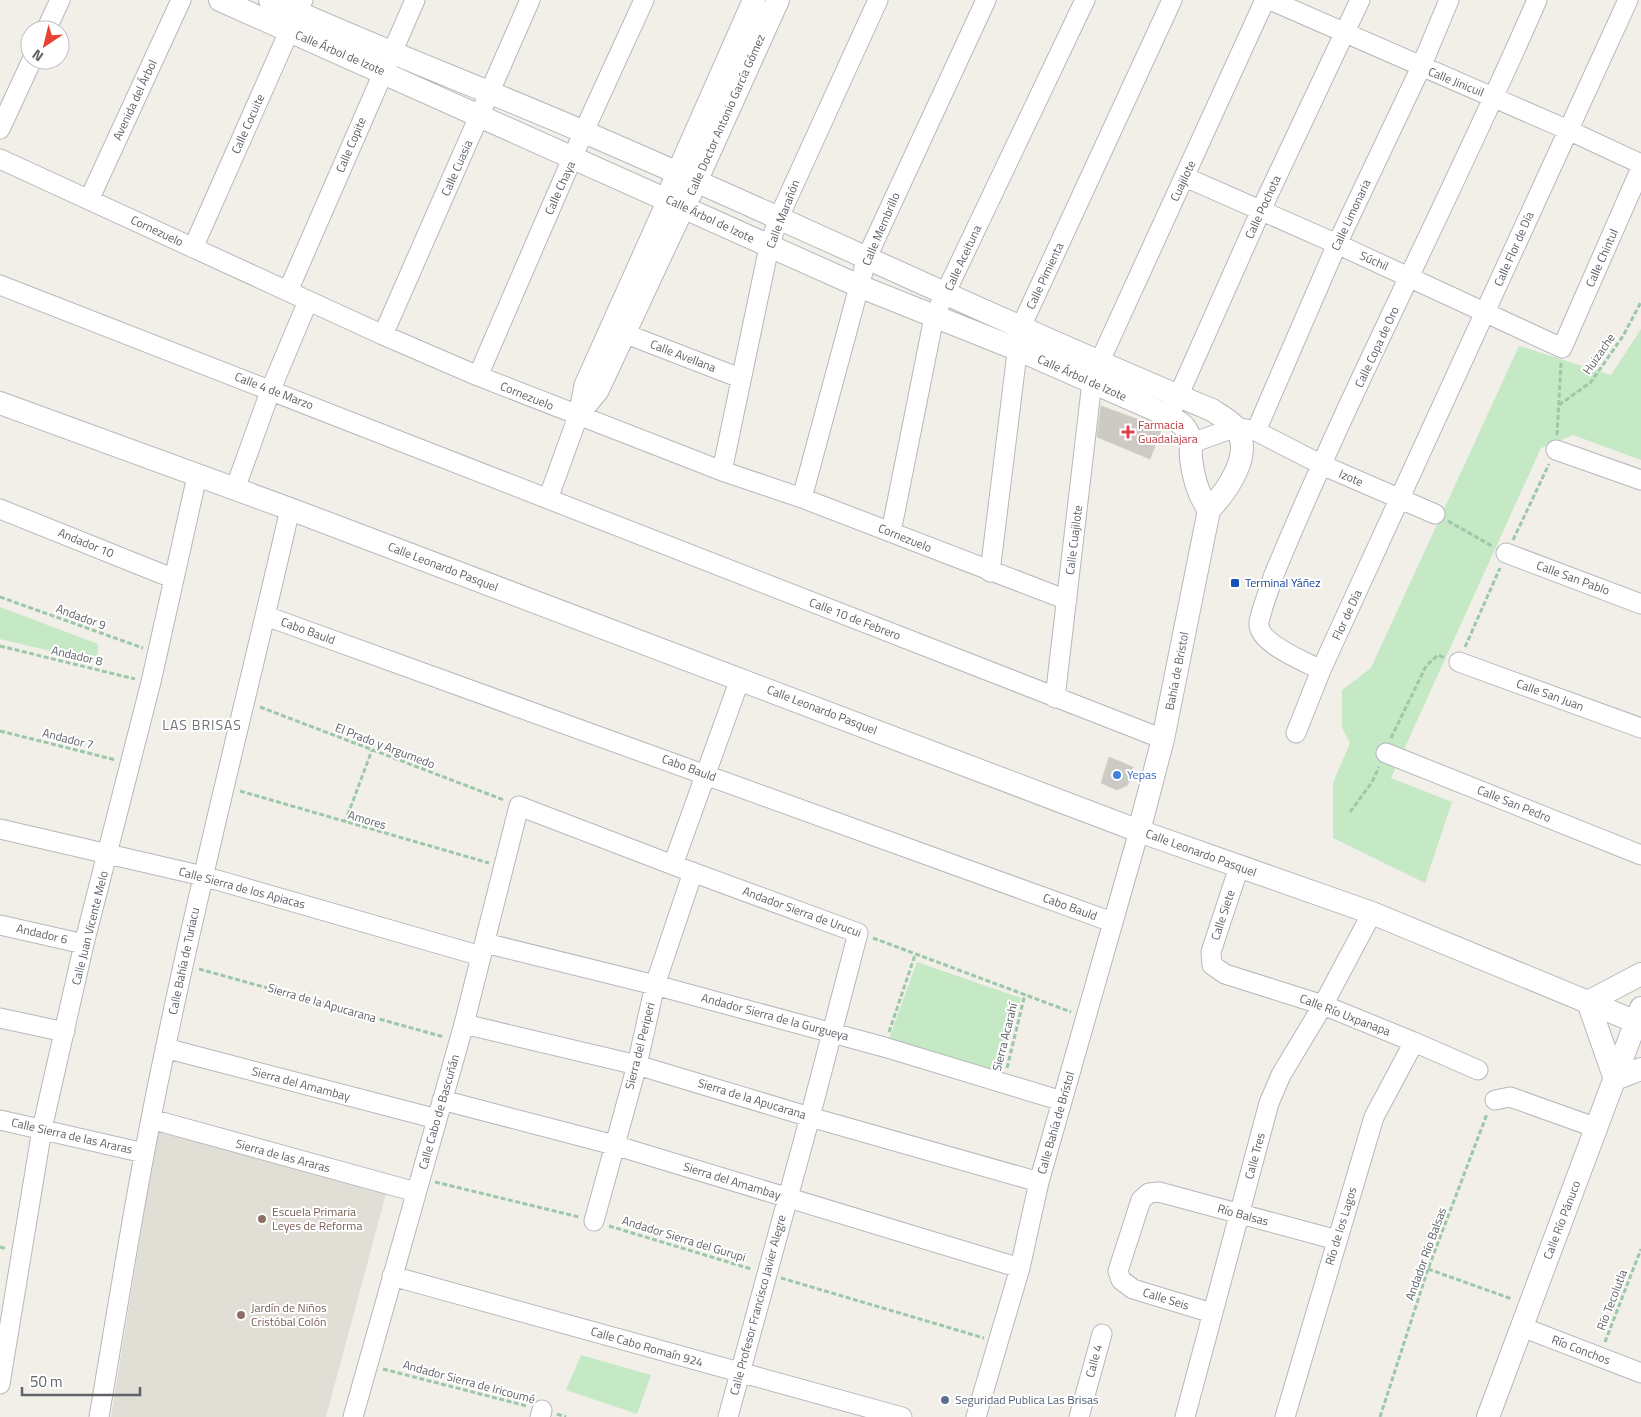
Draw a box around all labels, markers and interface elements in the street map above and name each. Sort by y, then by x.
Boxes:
north arrow [20,20,70,70]
street label: Calle Árbol de Izote [292,25,388,80]
street label: Calle Doctor Antonio García Gómez [681,31,770,199]
text: N [27,45,47,67]
street label: Avenida del Árbol [107,56,162,143]
street label: Calle Jinicuil [1425,62,1487,101]
street label: Calle Cocuite [226,91,269,157]
street label: Calle Copite [330,114,371,176]
street label: Calle Cuasia [436,137,477,199]
street label: Cuajilote [1165,157,1200,204]
street label: Calle Chaya [539,158,580,218]
street label: Calle Pochota [1239,172,1286,242]
street label: Calle Limonaria [1326,176,1375,254]
street label: Calle Marañón [761,177,804,251]
street label: Calle Membrillo [857,189,904,268]
street label: Calle Árbol de Izote [663,190,758,247]
street label: Calle Flor de Día [1489,208,1539,289]
street label: Cornezuelo [128,210,187,251]
street label: Calle Aceituna [939,222,986,294]
street label: Calle Chintul [1580,226,1623,290]
street label: Calle Pimienta [1021,239,1068,312]
street label: Súchil [1357,246,1392,275]
street label: Calle Copa de Oro [1349,303,1404,391]
street label: Huizache [1578,329,1620,378]
street label: Calle Avellana [647,334,719,377]
street label: Calle Árbol de Izote [1034,349,1130,406]
street label: Calle 4 de Marzo [232,367,316,414]
street label: Cornezuelo [497,376,557,415]
place label: Farmacia Guadalajara [1138,415,1198,448]
marker: Farmacia Guadalajara [1122,426,1134,438]
street label: Izote [1336,464,1366,491]
street label: Calle Cuajilote [1060,504,1087,576]
street label: Cornezuelo [875,518,935,557]
street label: Andador 10 [55,523,117,562]
street label: Calle Leonardo Pasquel [385,537,501,596]
street label: Calle San Pablo [1534,555,1613,600]
place label: Terminal Yáñez [1245,573,1321,592]
marker: Terminal Yáñez [1229,577,1241,589]
street label: Flor de Día [1327,586,1366,643]
street label: Calle 10 de Febrero [807,592,904,645]
street label: Andador 9 [53,599,109,634]
street label: Cabo Bauld [278,612,338,649]
street label: Bahía de Bristol [1160,630,1193,712]
street label: Andador 8 [50,640,105,671]
street label: Calle San Juan [1514,674,1587,716]
street label: Calle Leonardo Pasquel [764,680,880,739]
district label: LAS BRISAS [162,714,242,735]
street label: El Prado y Argumedo [332,718,438,773]
street label: Andador 7 [41,723,96,754]
street label: Cabo Bauld [659,749,719,786]
place label: Yepas [1127,765,1157,784]
marker: Yepas [1111,769,1123,781]
street label: Calle San Pedro [1474,780,1554,827]
street label: Amores [346,805,389,834]
street label: Calle Leonardo Pasquel [1143,824,1259,881]
street label: Calle Sierra de los Apiacas [177,861,308,914]
street label: Calle Juan Vicente Melo [66,869,113,987]
street label: Andador Sierra de Urucui [740,881,864,942]
street label: Calle Siete [1205,887,1240,943]
street label: Cabo Bauld [1040,888,1100,925]
street label: Calle Bahía de Turiacu [163,906,204,1016]
street label: Andador 6 [15,918,70,949]
street label: Sierra de la Apucarana [266,978,379,1027]
street label: Andador Sierra de la Gurgueya [699,988,851,1045]
street label: Calle Río Uxpanapa [1297,988,1393,1041]
street label: Sierra Acarahí [987,999,1022,1073]
street label: Sierra del Periperi [620,1000,660,1091]
street label: Calle Cabo de Bascuñán [413,1052,464,1172]
street label: Sierra del Amambay [250,1061,353,1106]
street label: Calle Bahía de Brístol [1032,1069,1079,1176]
street label: Sierra de la Apucarana [696,1073,809,1124]
street label: Calle Sierra de las Araras [10,1112,135,1159]
street label: Calle Tres [1239,1130,1270,1181]
street label: Sierra de las Araras [234,1134,333,1177]
street label: Sierra del Amambay [681,1157,784,1204]
street label: Calle Río Pánuco [1538,1178,1585,1262]
street label: Río de los Lagos [1320,1184,1362,1267]
street label: Río Balsas [1215,1199,1271,1231]
place label: Escuela Primaria Leyes de Reforma [272,1202,362,1235]
street label: Andador Río Balsas [1400,1204,1451,1303]
street label: Andador Sierra del Gurupi [620,1211,748,1266]
marker: Escuela Primaria Leyes de Reforma [256,1213,268,1225]
street label: Calle Profesor Francisco Javier Alegre [724,1213,791,1397]
street label: Río Tecolutla [1591,1267,1632,1333]
street label: Calle Seis [1141,1282,1192,1315]
place label: Jardín de Niños Cristóbal Colón [251,1298,327,1331]
marker: Jardín de Niños Cristóbal Colón [235,1309,247,1321]
street label: Calle Cabo Romaín 924 [589,1321,706,1372]
street label: Río Conchos [1549,1330,1614,1370]
street label: Calle 4 [1080,1342,1107,1380]
street label: Andador Sierra de Iricoumé [401,1355,537,1408]
scale bar [22,1364,140,1396]
text: 50 m [30,1370,63,1393]
place label: Seguridad Publica Las Brisas [955,1390,1099,1409]
marker: Seguridad Publica Las Brisas [939,1394,951,1406]

